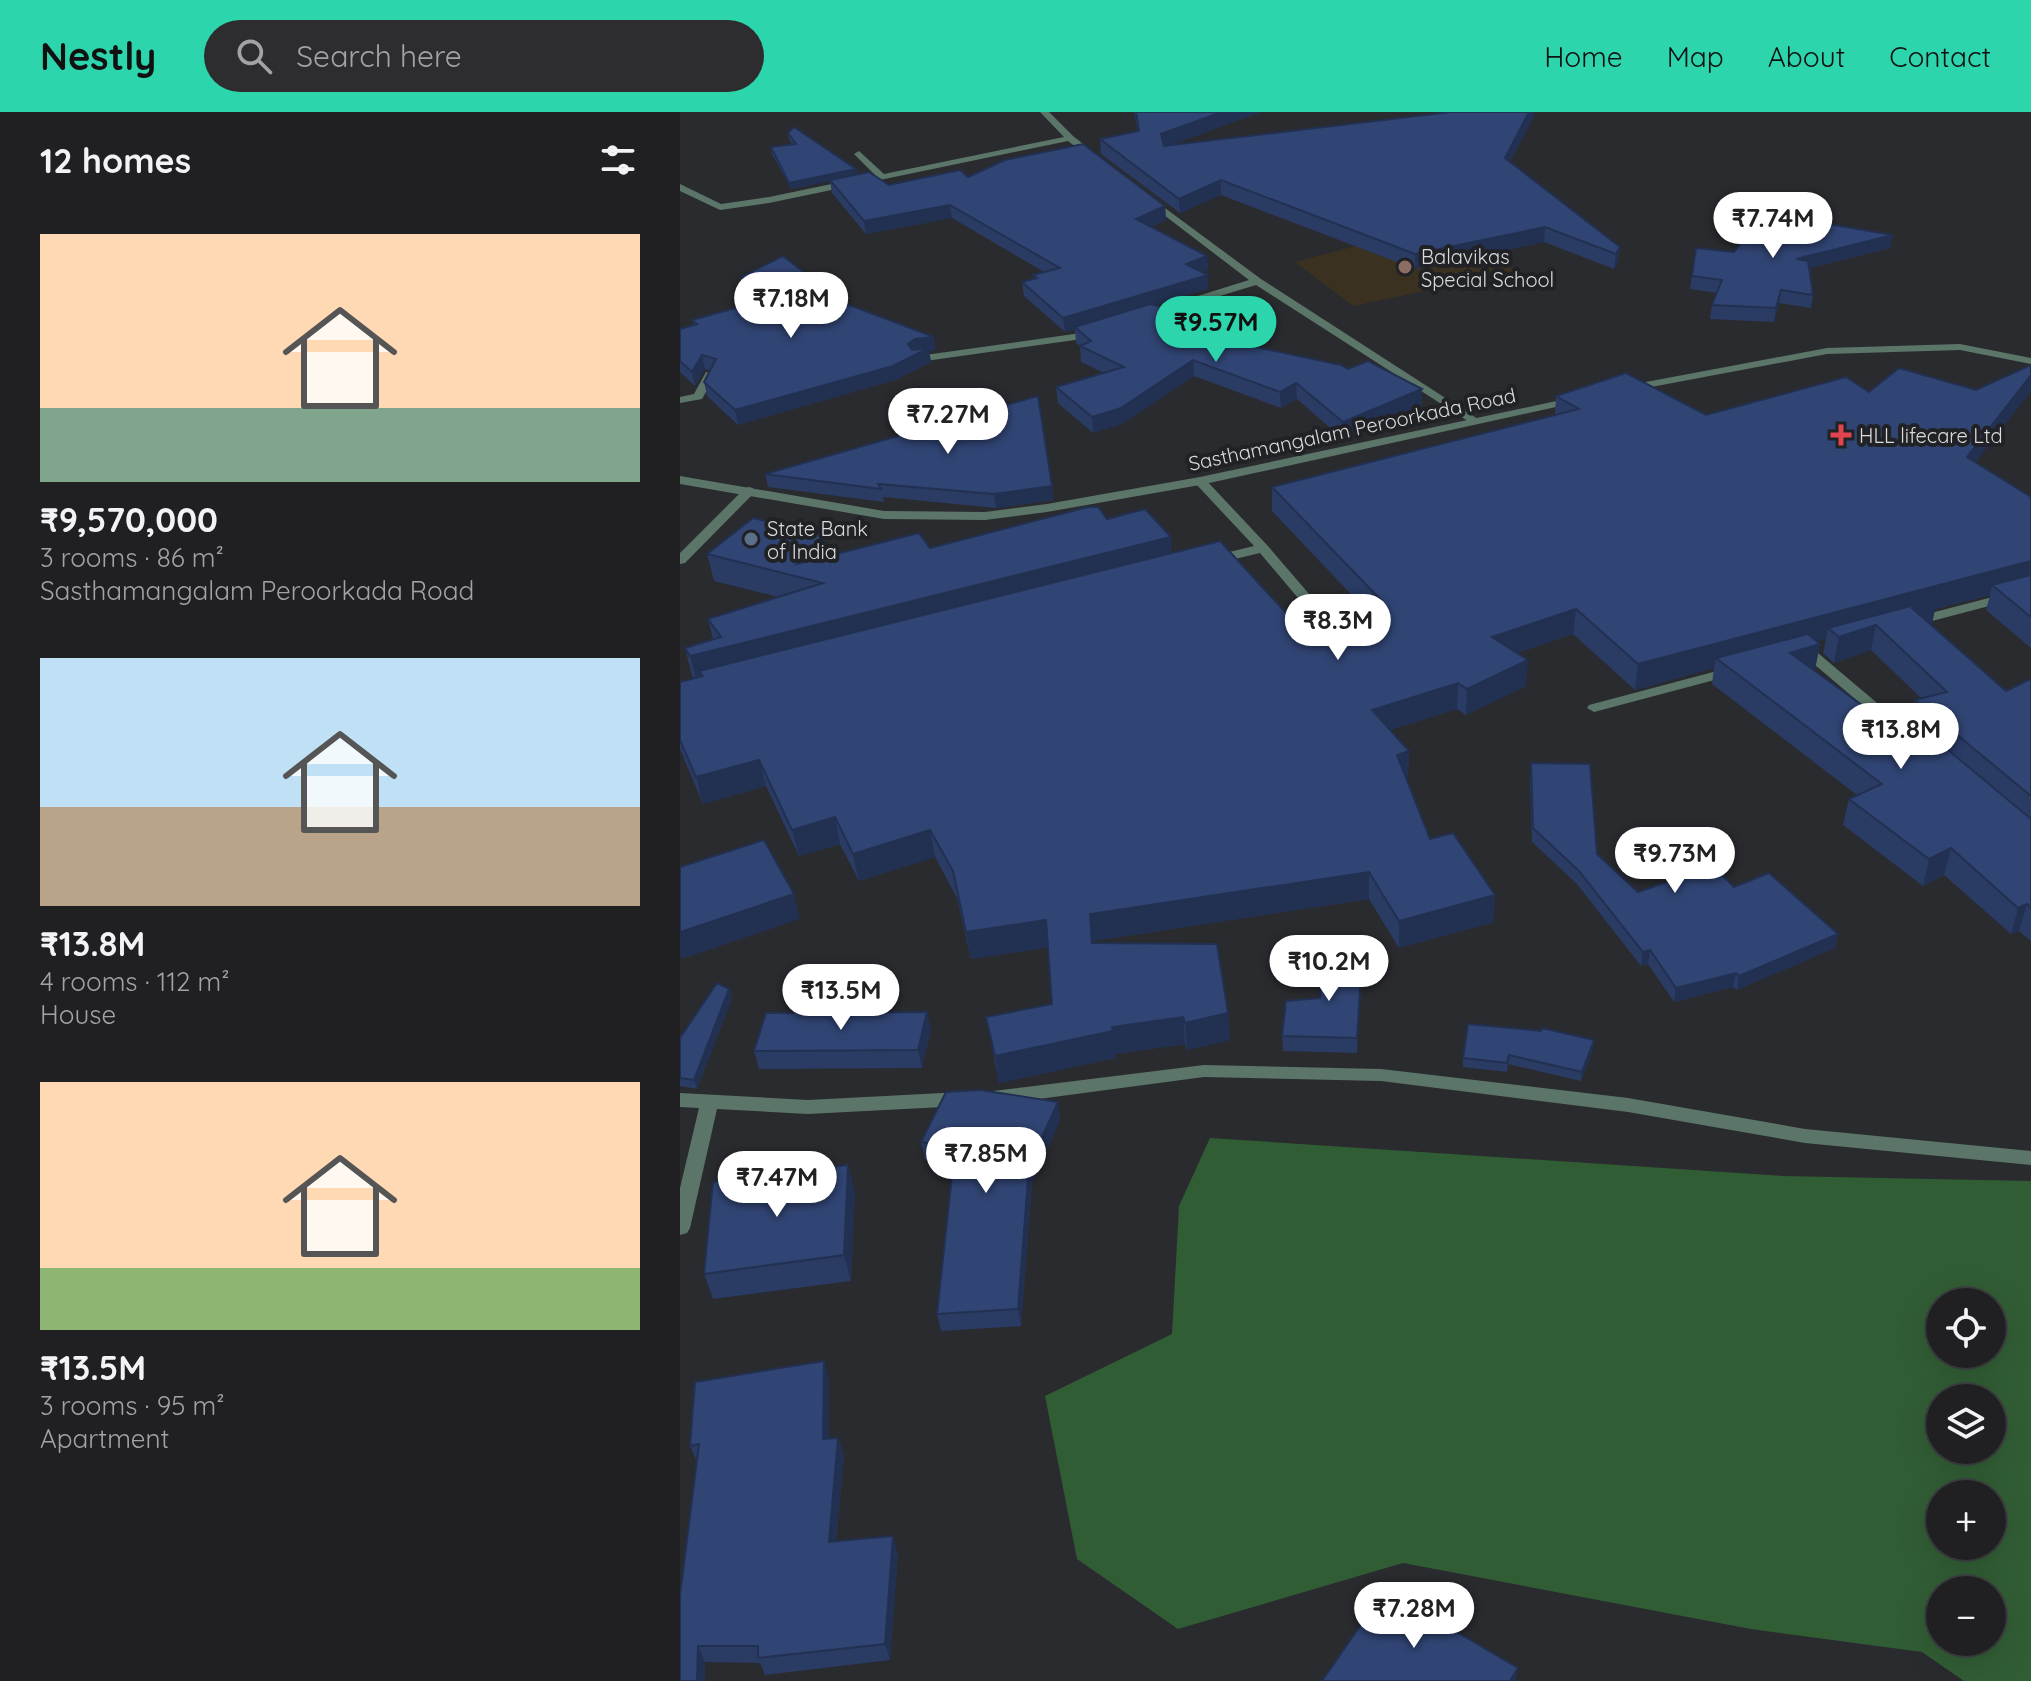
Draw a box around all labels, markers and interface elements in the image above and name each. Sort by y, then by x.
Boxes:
search box [204,20,764,92]
text: Nestly [40,32,156,80]
icon: search [232,34,276,78]
text: Search here [296,37,462,75]
text: Home [1544,39,1623,74]
text: Map [1667,39,1724,74]
text: About [1768,39,1845,74]
text: Contact [1889,39,1991,74]
icon: filters [596,138,640,182]
text: 12 homes [40,139,191,182]
pin: ₹7.74M [1708,192,1838,260]
text: ₹7.74M [1731,201,1815,234]
place label: Balavikas Special School [1421,244,1554,292]
marker: Balavikas Special School [1396,258,1414,276]
pin: ₹7.18M [726,272,856,340]
text: ₹7.18M [752,281,830,314]
icon: home [268,286,412,430]
pin: ₹9.57M [1151,296,1281,364]
text: ₹9.57M [1173,305,1259,338]
street label: Sasthamangalam Peroorkada Road [1186,382,1518,476]
pin: ₹7.27M [883,388,1013,456]
text: ₹7.27M [906,397,990,430]
place label: HLL lifecare Ltd [1859,423,2003,448]
marker: HLL lifecare Ltd [1830,424,1852,446]
text: ₹9,570,000 [40,498,218,541]
place label: State Bank of India [767,516,868,564]
marker: State Bank of India [742,530,760,548]
text: 3 rooms · 86 m² [40,541,224,574]
text: Sasthamangalam Peroorkada Road [40,574,474,607]
pin: ₹8.3M [1282,594,1394,662]
text: ₹8.3M [1303,603,1373,636]
pin: ₹13.8M [1836,703,1966,771]
icon: home [268,710,412,854]
text: ₹13.8M [1861,712,1941,745]
pin: ₹9.73M [1610,827,1740,895]
text: ₹9.73M [1633,836,1717,869]
text: ₹13.8M [40,922,145,965]
pin: ₹10.2M [1264,935,1394,1003]
text: ₹10.2M [1287,944,1371,977]
pin: ₹13.5M [776,964,906,1032]
text: 4 rooms · 112 m² [40,965,230,998]
text: ₹13.5M [800,973,882,1006]
text: House [40,998,116,1031]
pin: ₹7.85M [921,1127,1051,1195]
icon: home [268,1134,412,1278]
text: ₹7.85M [944,1136,1028,1169]
pin: ₹7.47M [712,1151,842,1219]
text: ₹7.47M [736,1160,818,1193]
map controls [1926,1288,2006,1656]
button: locate [1926,1288,2006,1368]
text: ₹13.5M [40,1346,146,1389]
button: layers [1926,1384,2006,1464]
text: 3 rooms · 95 m² [40,1389,224,1422]
text: Apartment [40,1422,169,1455]
button: + [1926,1480,2006,1560]
button: − [1926,1576,2006,1656]
pin: ₹7.28M [1349,1582,1479,1650]
text: ₹7.28M [1372,1591,1456,1624]

